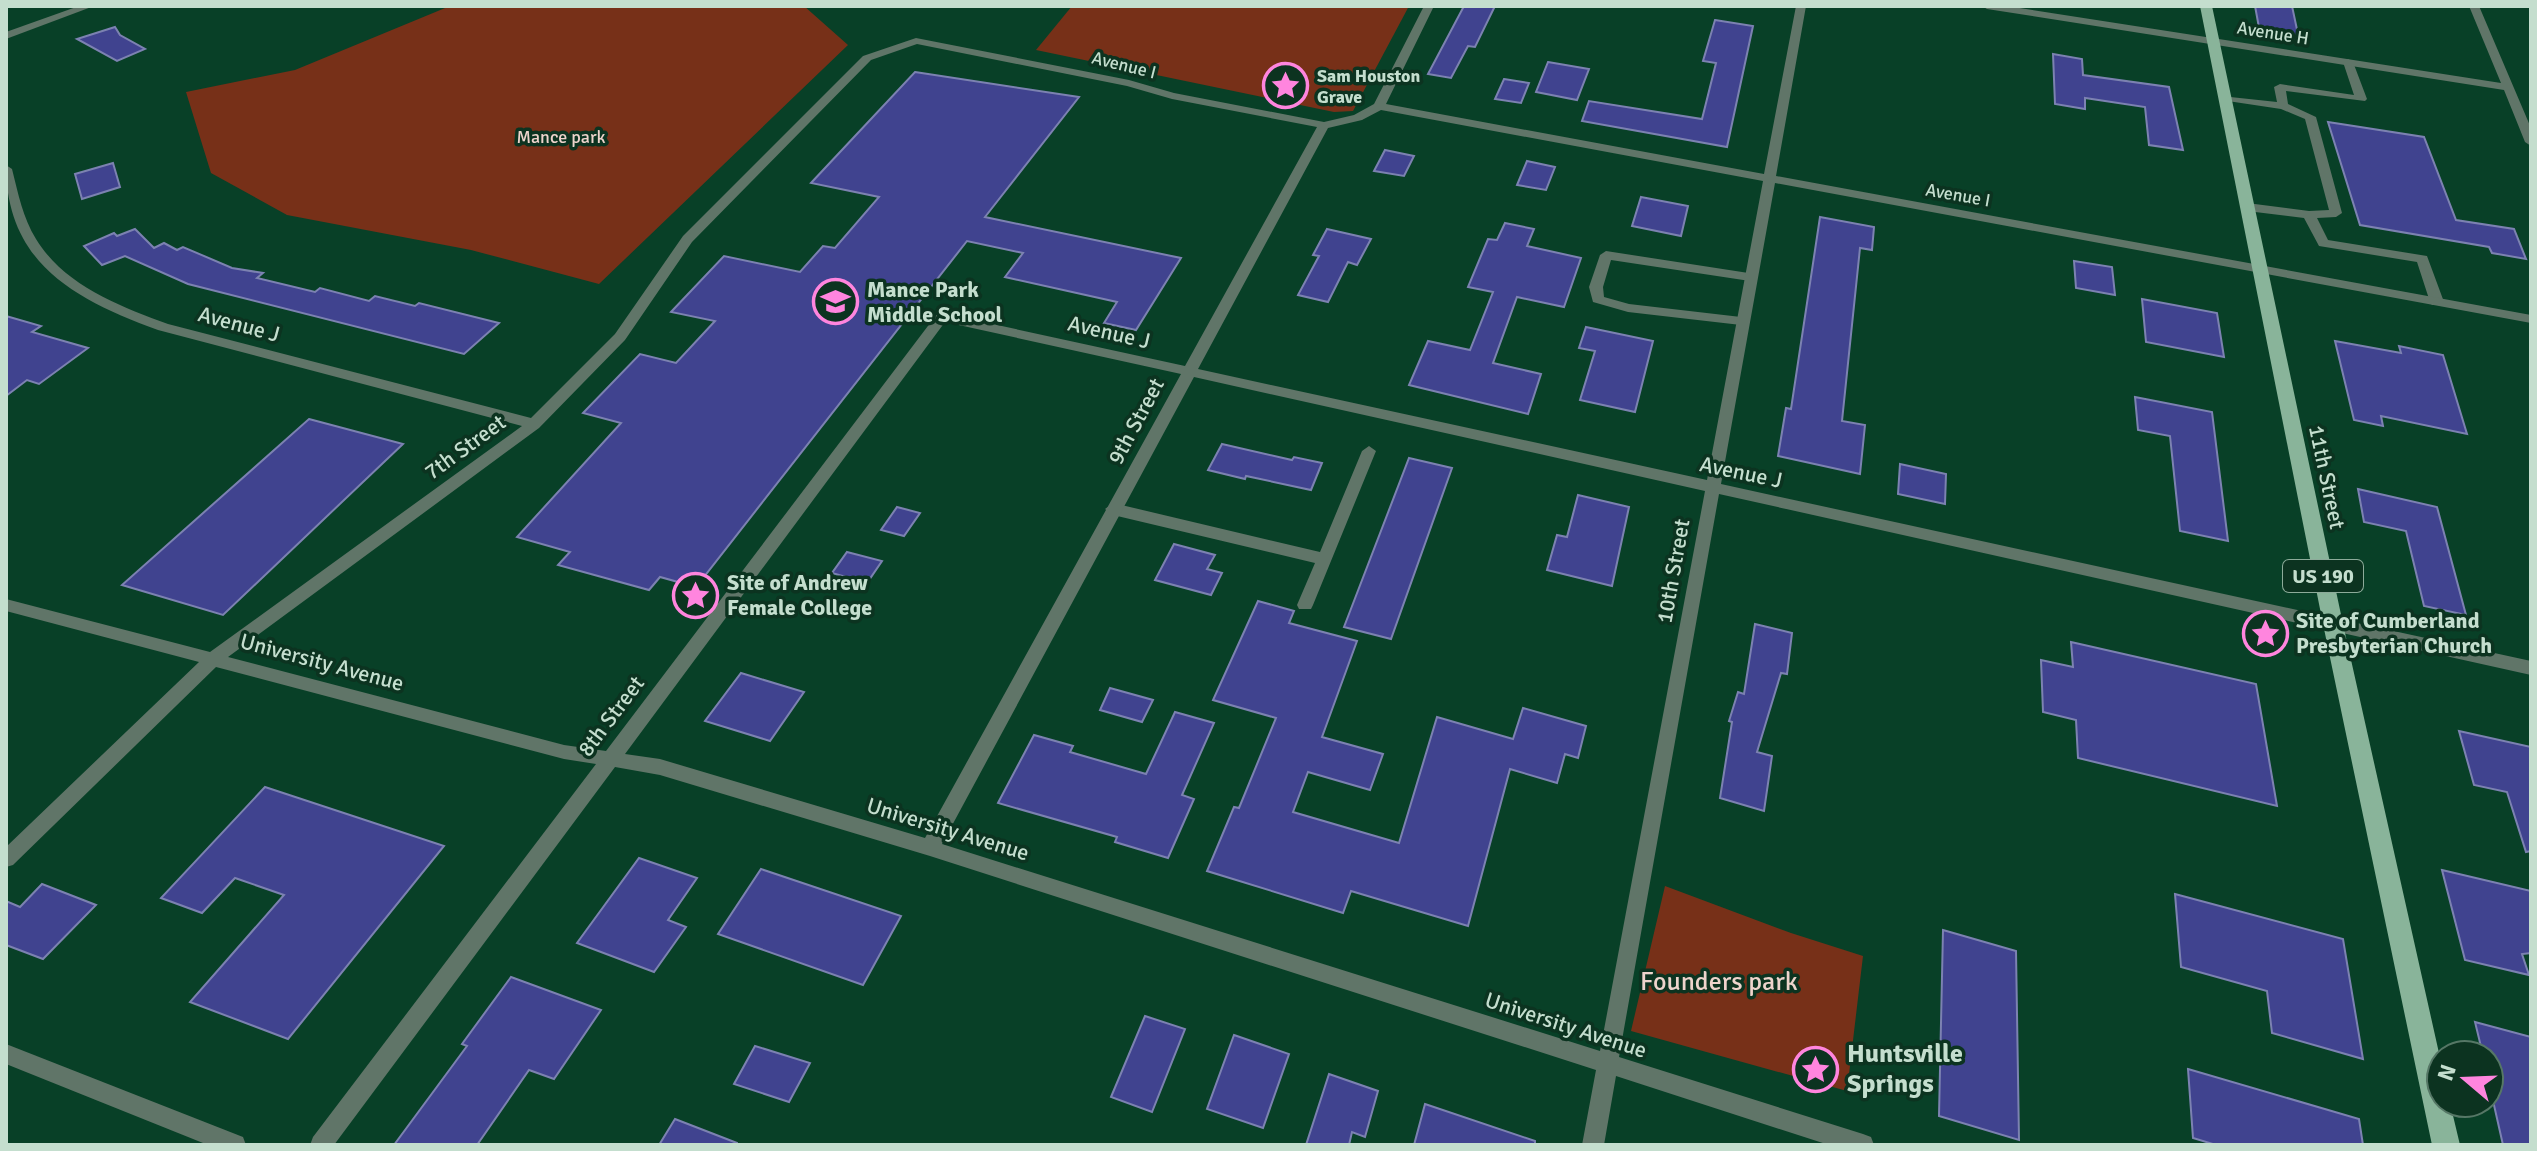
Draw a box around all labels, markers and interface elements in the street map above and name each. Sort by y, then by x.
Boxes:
street label: Avenue H [2236,16,2310,50]
street label: Avenue I [1090,46,1158,84]
place icon: Sam Houston Grave [1262,62,1310,110]
place label: Sam Houston Grave [1317,65,1420,108]
park label: Mance park [516,126,606,148]
street label: Avenue I [1924,178,1992,212]
place label: Mance Park Middle School [867,276,1003,328]
school or university icon: Mance Park Middle School [812,278,860,326]
street label: Avenue J [195,300,283,348]
street label: Avenue J [1065,309,1153,355]
street label: 9th Street [1102,373,1170,469]
street label: 7th Street [419,408,511,485]
street label: 11th Street [2303,423,2351,532]
street label: Avenue J [1697,450,1785,494]
street label: 10th Street [1651,516,1696,625]
road number: US 190 [2283,560,2363,592]
place label: Site of Andrew Female College [727,569,872,621]
place icon: Site of Andrew Female College [672,571,720,619]
place label: Site of Cumberland Presbyterian Church [2296,607,2492,659]
place icon: Site of Cumberland Presbyterian Church [2241,609,2289,657]
street label: University Avenue [237,627,407,697]
street label: 8th Street [572,670,650,762]
street label: University Avenue [863,791,1033,867]
park label: Founders park [1640,966,1798,998]
street label: University Avenue [1482,986,1650,1064]
place label: Huntsville Springs [1847,1038,1963,1100]
north arrow [2425,1039,2505,1119]
place icon: Huntsville Springs [1792,1045,1840,1093]
text: N [2431,1061,2462,1084]

